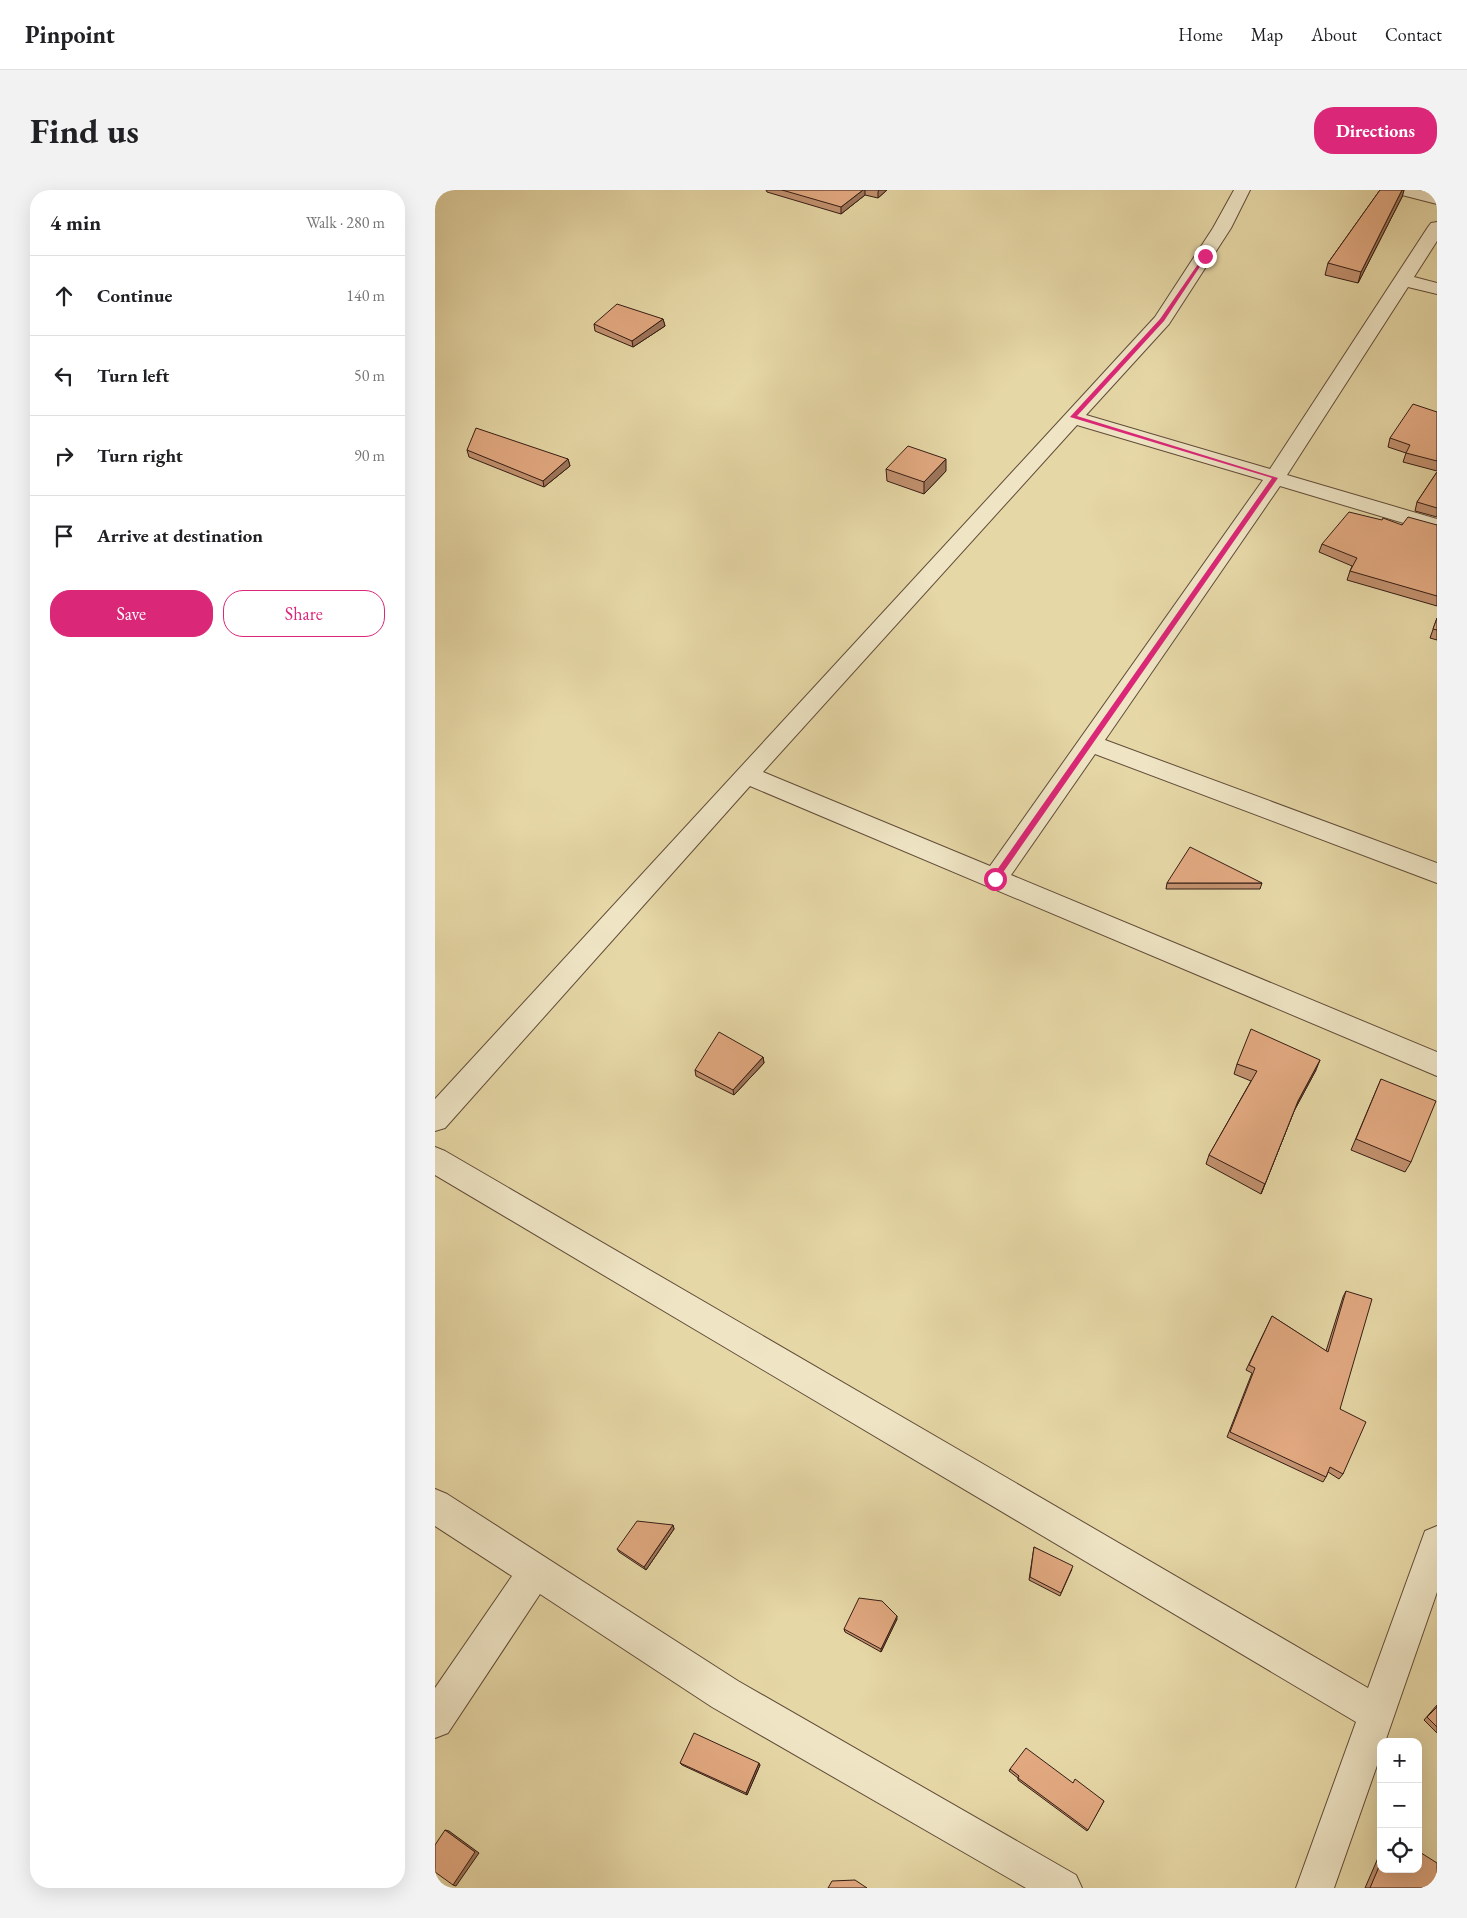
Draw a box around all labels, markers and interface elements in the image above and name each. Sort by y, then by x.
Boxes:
text: Pinpoint [25,19,115,50]
text: Home [1178,23,1223,46]
text: Map [1251,23,1283,46]
text: About [1311,23,1357,46]
text: Contact [1385,23,1442,46]
button: Directions [1314,107,1437,154]
text: Find us [30,108,139,153]
text: 4 min [50,209,101,236]
text: Walk · 280 m [306,212,385,233]
route end [1194,245,1217,268]
icon: ahead [50,282,78,310]
text: Continue [97,283,172,308]
text: 140 m [346,285,385,306]
icon: left [50,362,78,390]
text: Turn left [97,363,169,388]
text: 50 m [354,365,385,386]
icon: right [50,442,78,470]
text: Turn right [97,443,183,468]
text: 90 m [354,445,385,466]
icon: arrive [50,522,78,550]
text: Arrive at destination [97,523,263,548]
button: Save [50,590,213,637]
button: Share [223,590,385,637]
route start [984,868,1007,891]
map controls [1377,1738,1422,1873]
button: + [1377,1738,1422,1783]
button: − [1377,1783,1422,1828]
button: locate [1377,1828,1422,1873]

